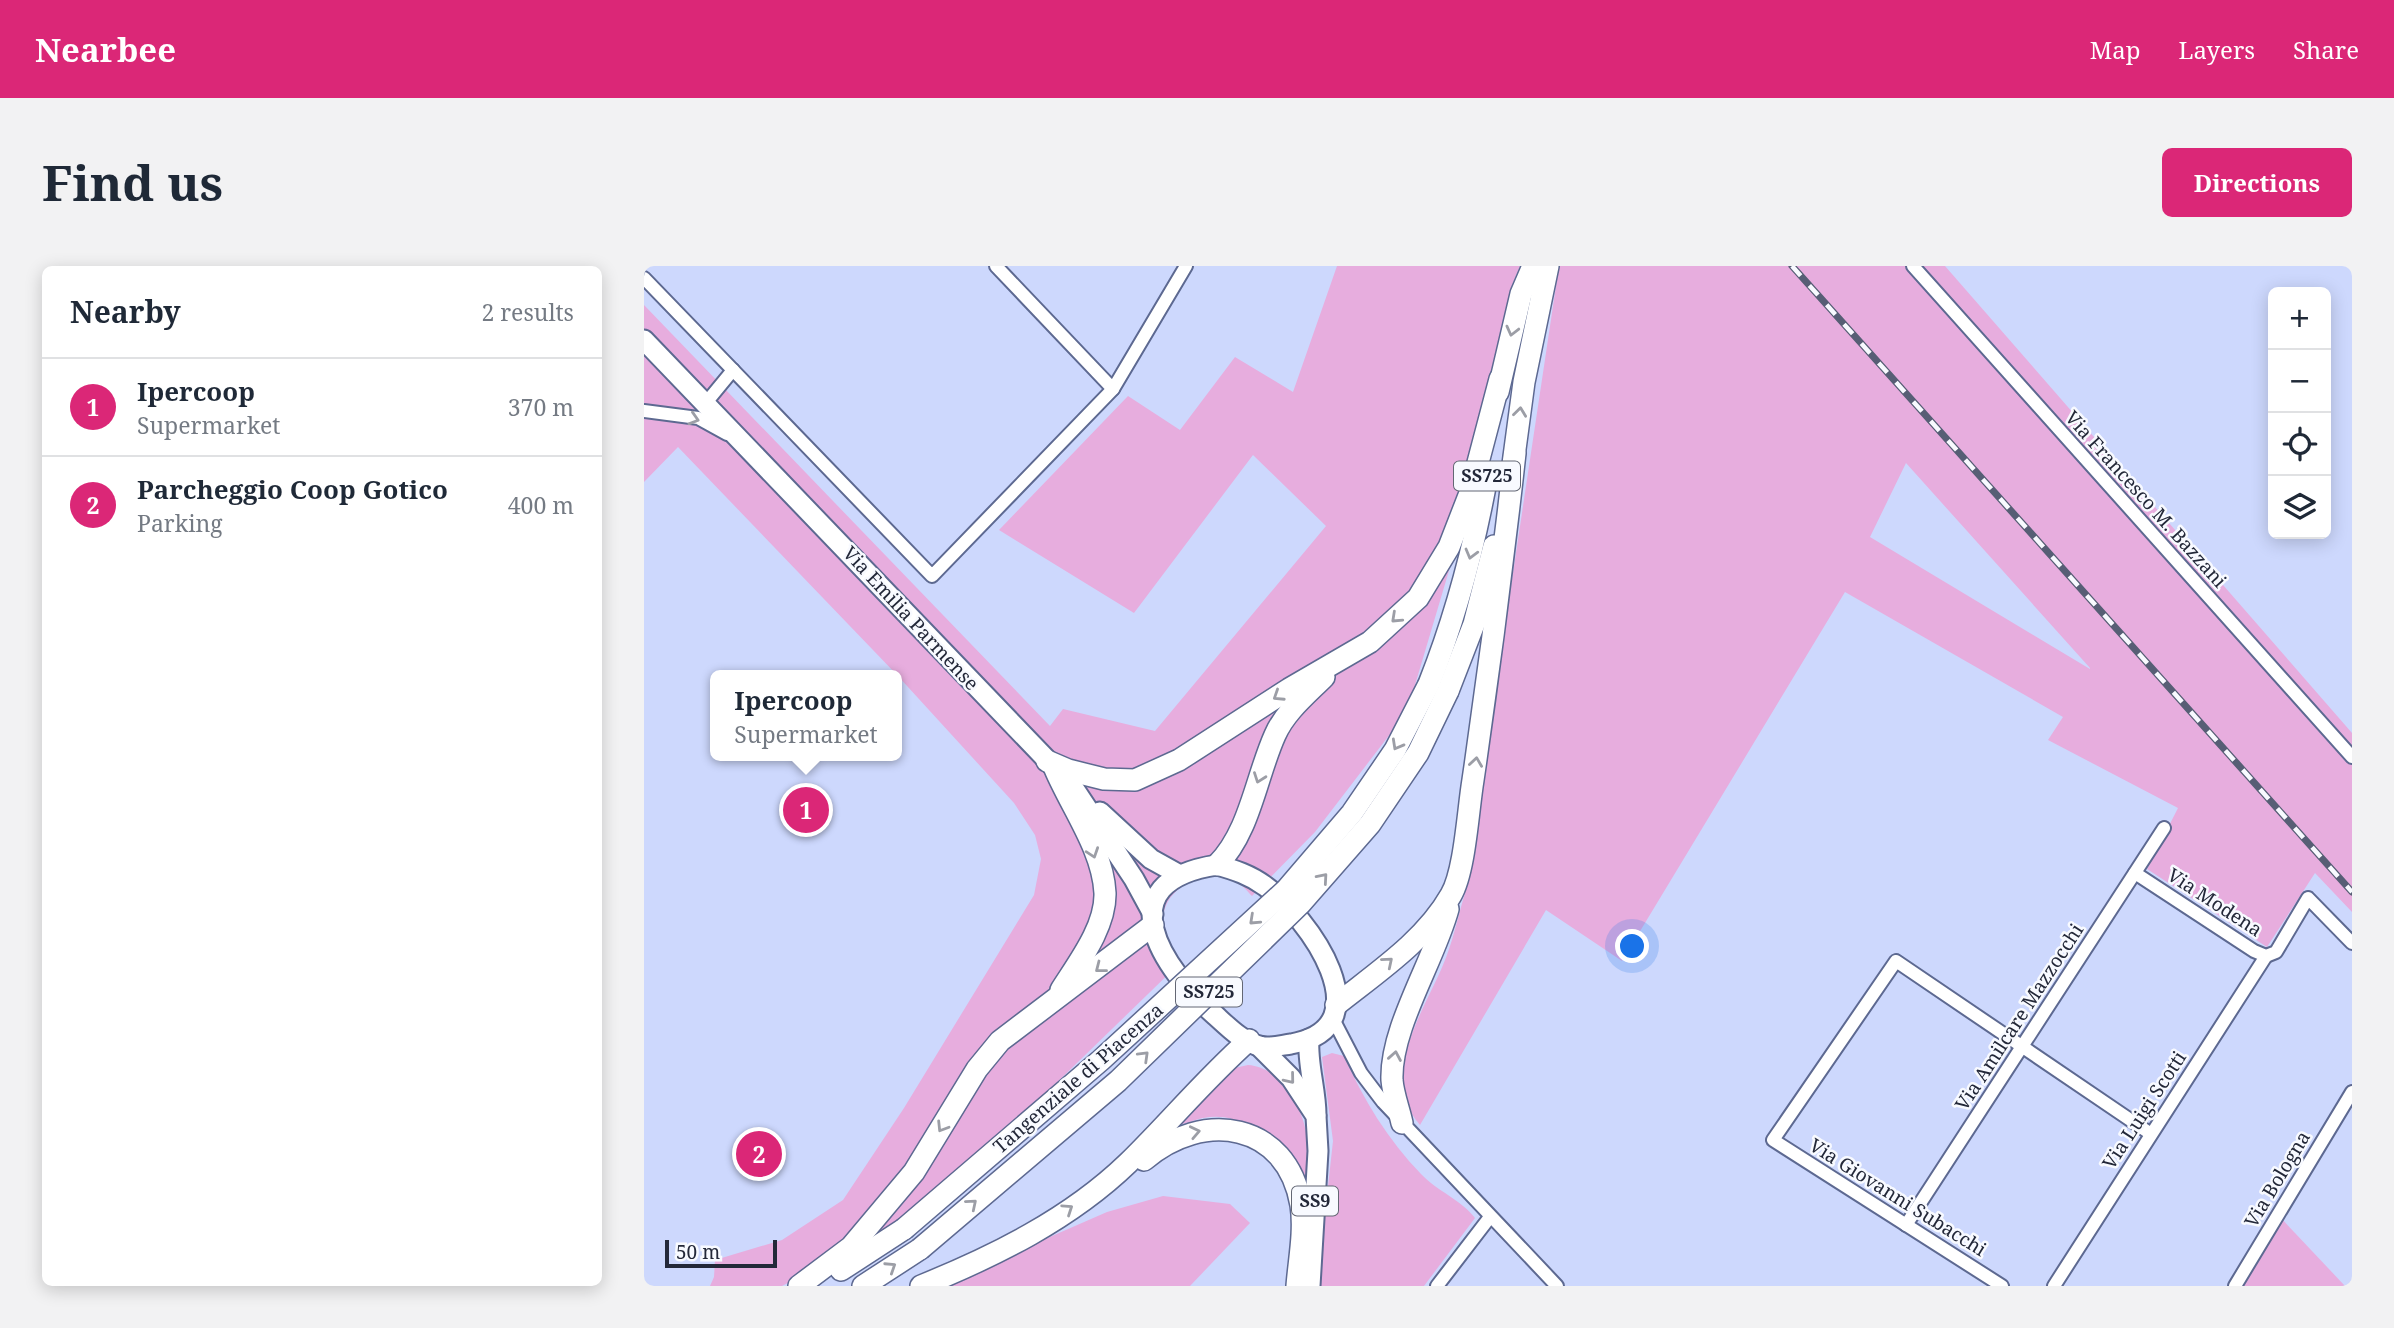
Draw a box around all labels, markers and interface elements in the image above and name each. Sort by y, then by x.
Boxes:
text: Nearbee [35,27,176,72]
text: Map [2090,33,2141,66]
text: Layers [2179,33,2255,66]
text: Share [2293,33,2359,66]
button: Directions [2162,148,2352,217]
text: Find us [42,149,223,215]
map controls [2268,287,2331,539]
button: + [2268,287,2331,350]
text: Nearby [70,291,181,332]
text: 2 results [481,296,574,328]
one-way arrow [1506,324,1520,336]
button: − [2268,350,2331,413]
text: Ipercoop [137,373,255,409]
text: 1 [87,391,100,423]
text: 370 m [508,391,574,423]
street label: Via Francesco M. Bazzani [2059,405,2233,593]
one-way arrow [1513,406,1528,418]
text: Supermarket [137,409,280,441]
one-way arrow [687,410,699,425]
button: locate [2268,413,2331,476]
road number: SS725 [1454,462,1520,490]
text: Parcheggio Coop Gotico [137,471,448,507]
button: layers [2268,476,2331,539]
text: 2 [87,489,100,521]
text: 400 m [508,489,574,521]
text: Parking [137,507,223,539]
street label: Via Emilia Parmense [837,540,985,696]
one-way arrow [1465,548,1479,560]
one-way arrow [1391,609,1404,622]
popup [710,670,902,761]
text: Ipercoop [734,682,852,718]
one-way arrow [1272,688,1285,701]
text: Supermarket [734,718,878,750]
one-way arrow [1392,737,1406,750]
one-way arrow [1468,756,1483,768]
one-way arrow [1253,771,1267,783]
pin: 1 [783,784,829,836]
one-way arrow [1085,846,1099,858]
street label: Via Modena [2163,862,2267,942]
one-way arrow [1315,873,1327,886]
one-way arrow [1249,911,1262,924]
street label: Via Amilcare Mazzocchi [1949,919,2089,1115]
your location [1615,929,1649,963]
one-way arrow [1380,958,1393,970]
one-way arrow [1095,960,1107,973]
road number: SS725 [1176,978,1242,1006]
street label: Tangenziale di Piacenza [987,997,1169,1159]
street label: Via Luigi Scotti [2096,1046,2192,1174]
one-way arrow [1387,1050,1402,1062]
one-way arrow [1136,1051,1149,1064]
one-way arrow [1282,1072,1295,1084]
one-way arrow [938,1120,951,1133]
one-way arrow [1189,1125,1201,1140]
street label: Via Bologna [2238,1126,2316,1232]
pin: 2 [736,1128,782,1180]
street label: Via Giovanni Subacchi [1805,1132,1991,1262]
road number: SS9 [1292,1186,1338,1216]
one-way arrow [963,1200,976,1212]
one-way arrow [1060,1205,1073,1217]
scale bar [665,1237,777,1269]
text: 50 m [676,1239,720,1265]
one-way arrow [884,1263,897,1276]

